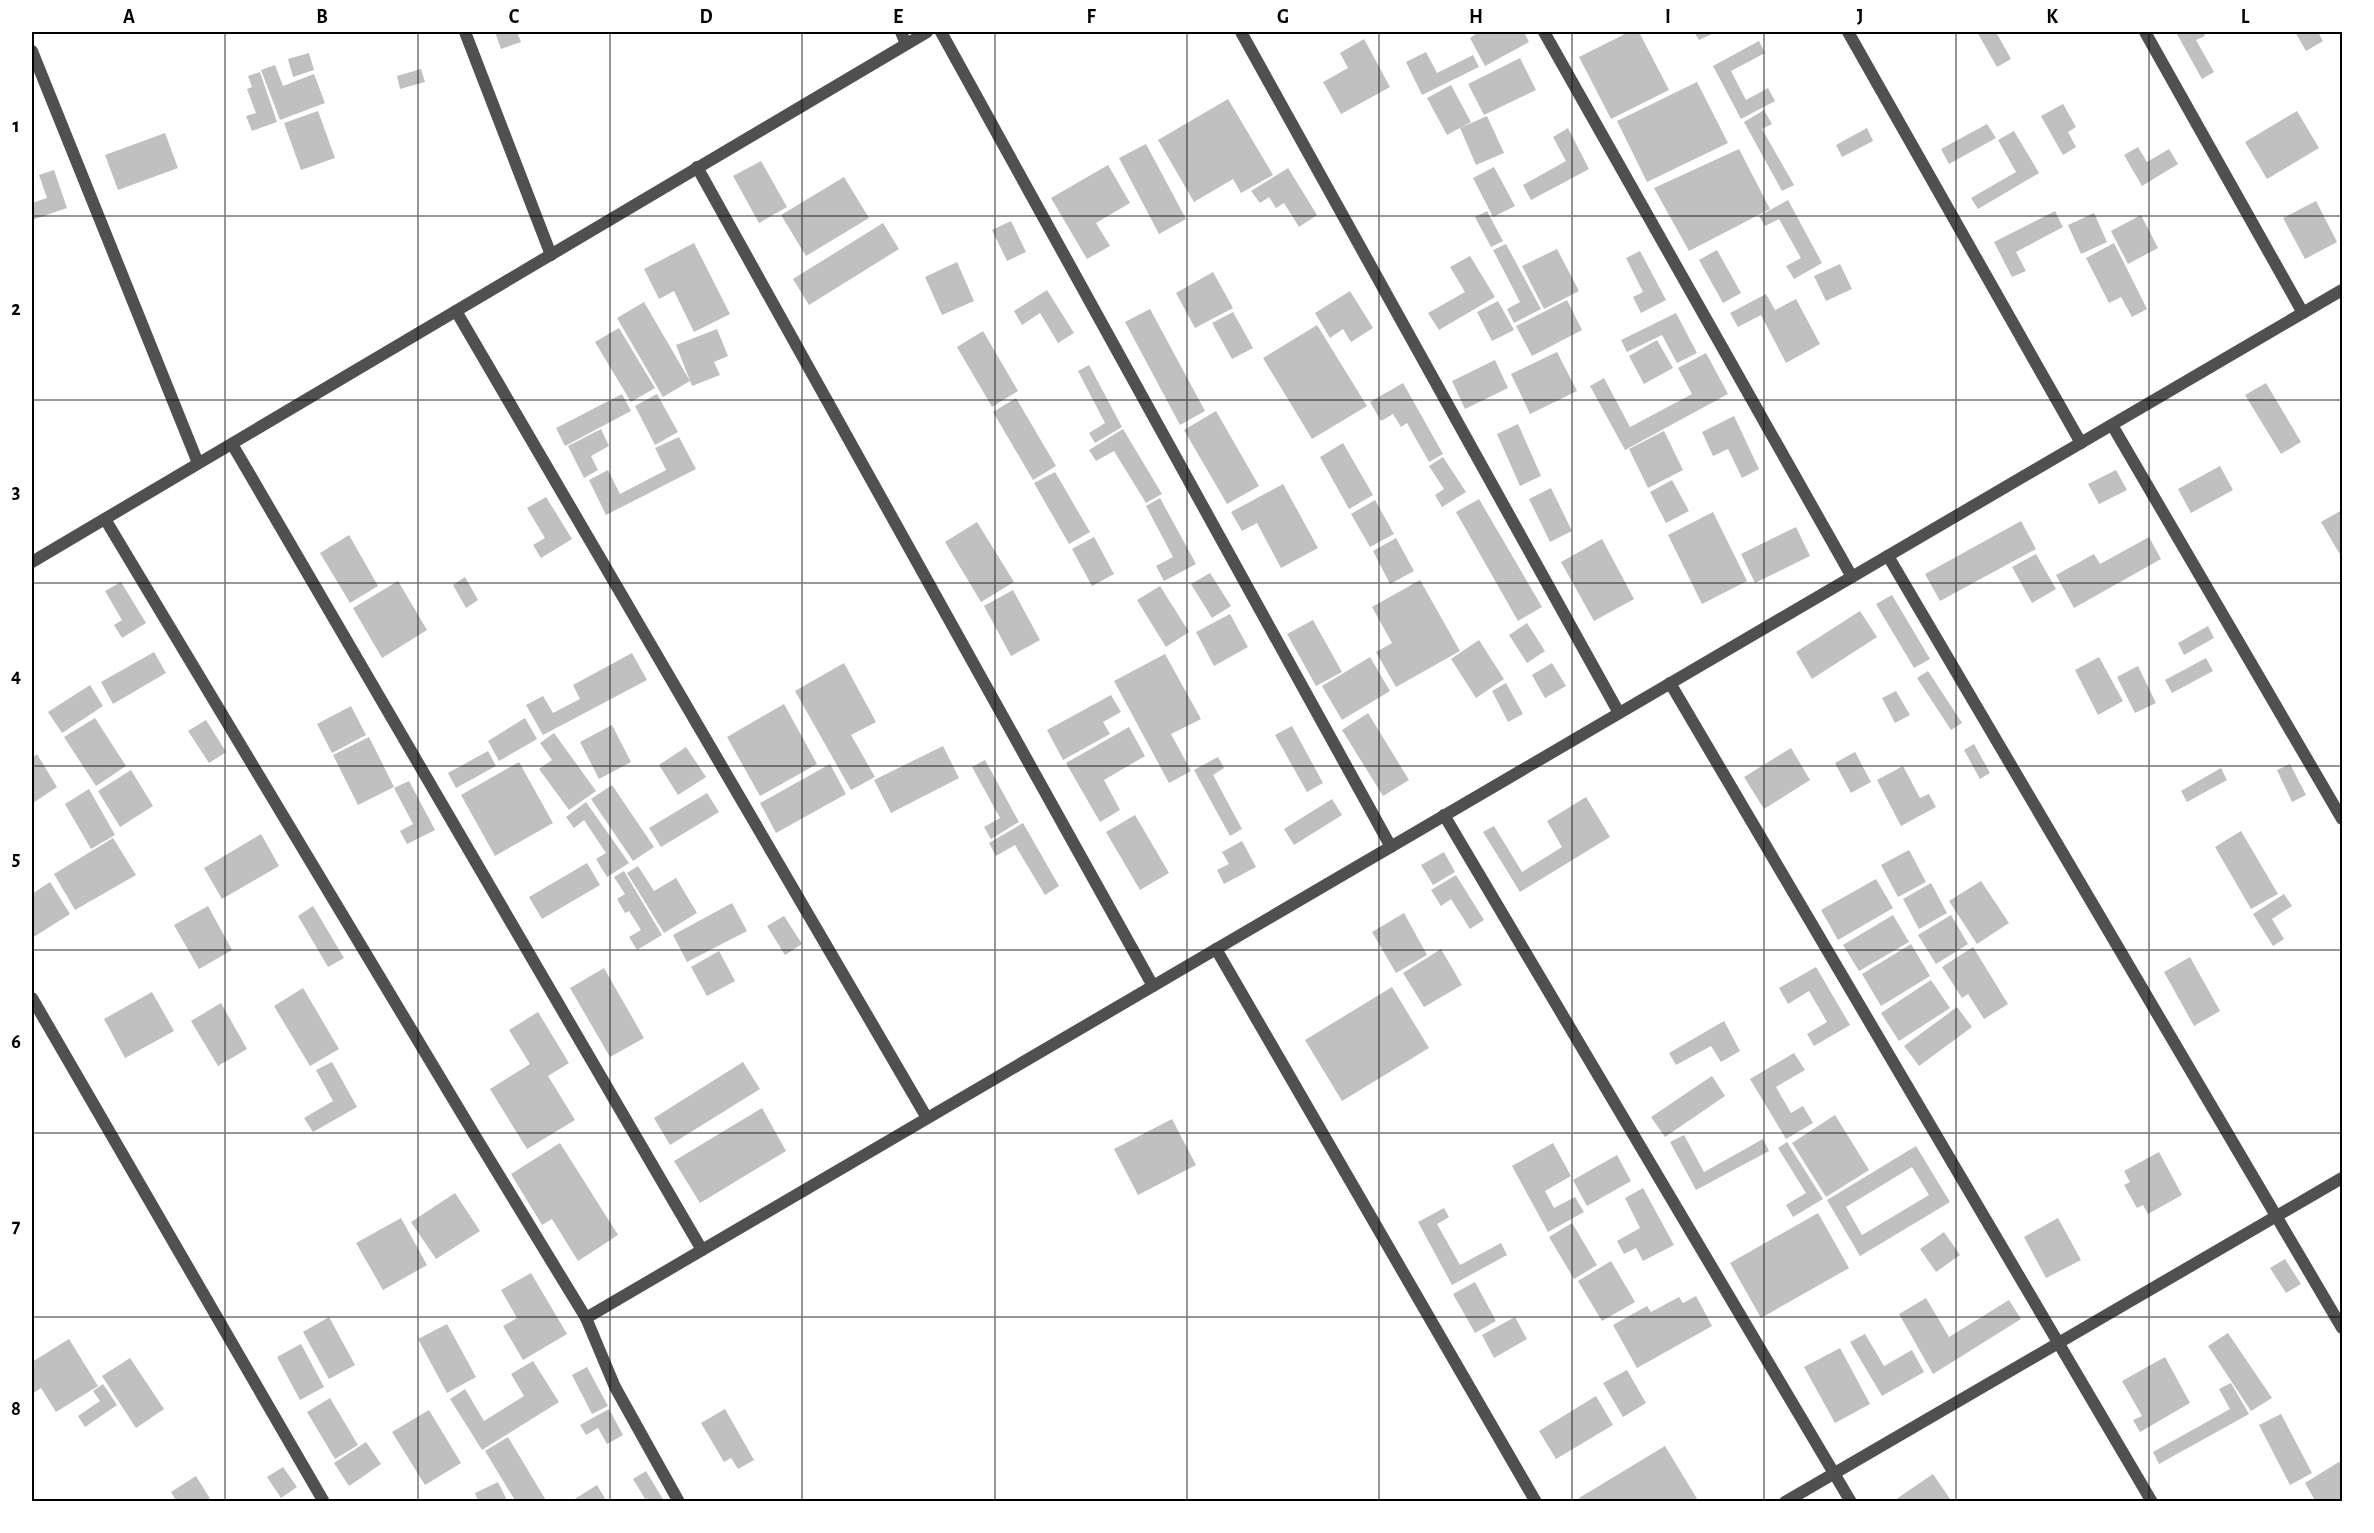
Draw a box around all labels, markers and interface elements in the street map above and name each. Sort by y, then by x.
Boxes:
text: A [123,7,135,27]
text: B [316,7,328,27]
text: C [509,7,520,27]
text: D [699,7,713,27]
text: E [893,7,903,27]
text: F [1086,7,1096,27]
text: G [1277,7,1289,27]
text: H [1469,7,1483,27]
text: I [1665,7,1671,27]
text: J [1857,7,1863,27]
text: K [2046,7,2058,27]
text: L [2241,7,2250,27]
text: 1 [12,116,20,136]
text: 2 [11,299,21,319]
text: 3 [12,482,20,502]
text: 4 [11,666,21,686]
text: 5 [12,849,20,869]
text: 6 [11,1032,21,1052]
text: 7 [12,1216,21,1236]
text: 8 [11,1399,21,1419]

